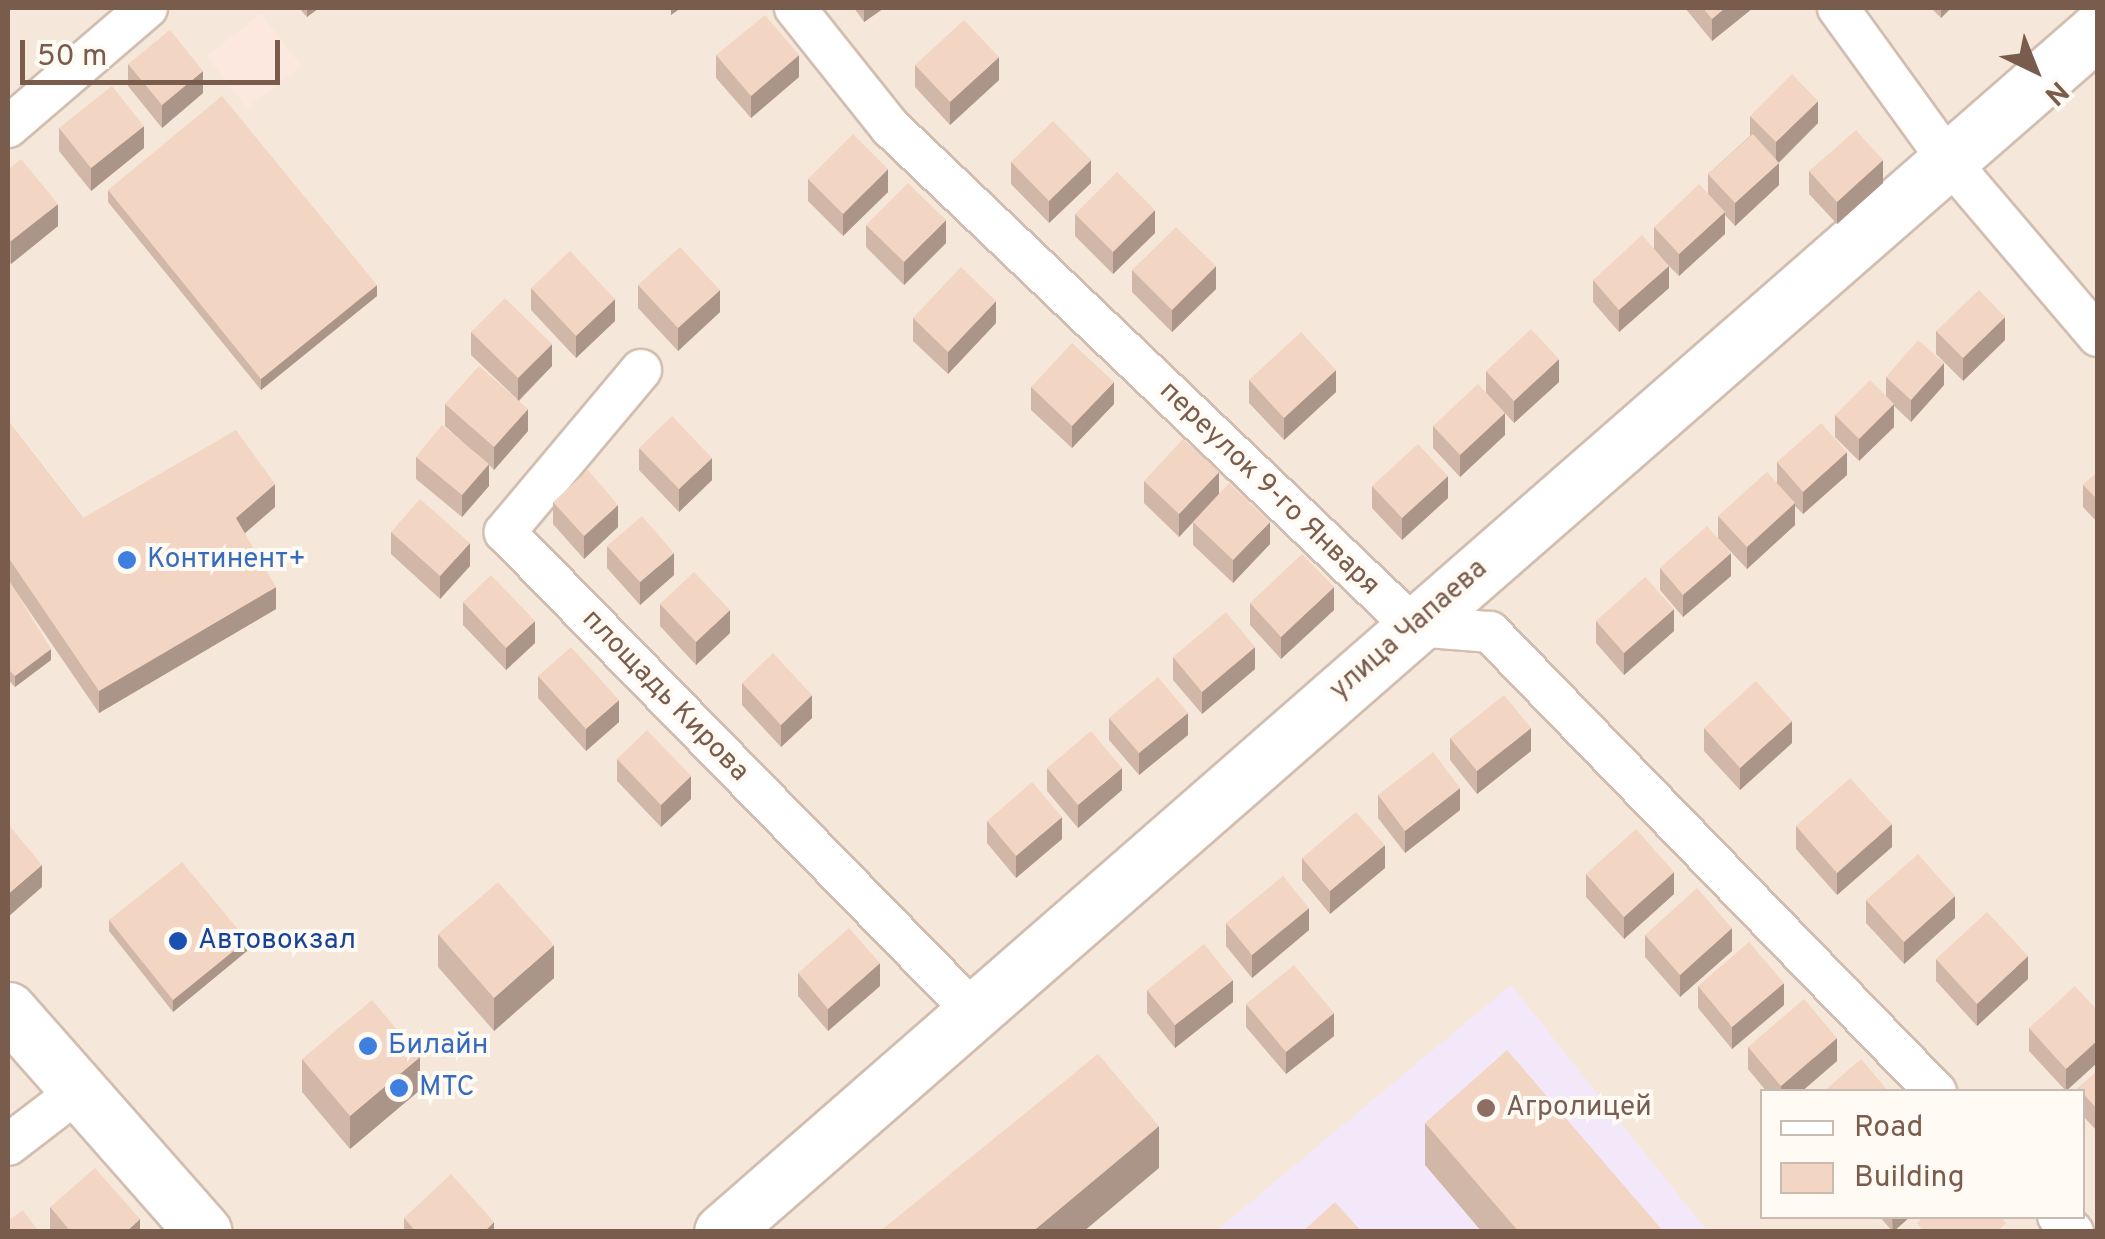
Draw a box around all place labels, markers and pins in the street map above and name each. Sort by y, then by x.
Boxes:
place label: Континент+ [147,543,306,577]
marker: Континент+ [116,549,138,571]
place label: Автовокзал [198,924,356,958]
marker: Автовокзал [167,930,189,952]
place label: Билайн [388,1029,488,1063]
marker: Билайн [357,1035,379,1057]
place label: МТС [419,1071,475,1105]
marker: МТС [388,1077,410,1099]
place label: Агролицей [1506,1091,1652,1125]
marker: Агролицей [1475,1097,1497,1119]

